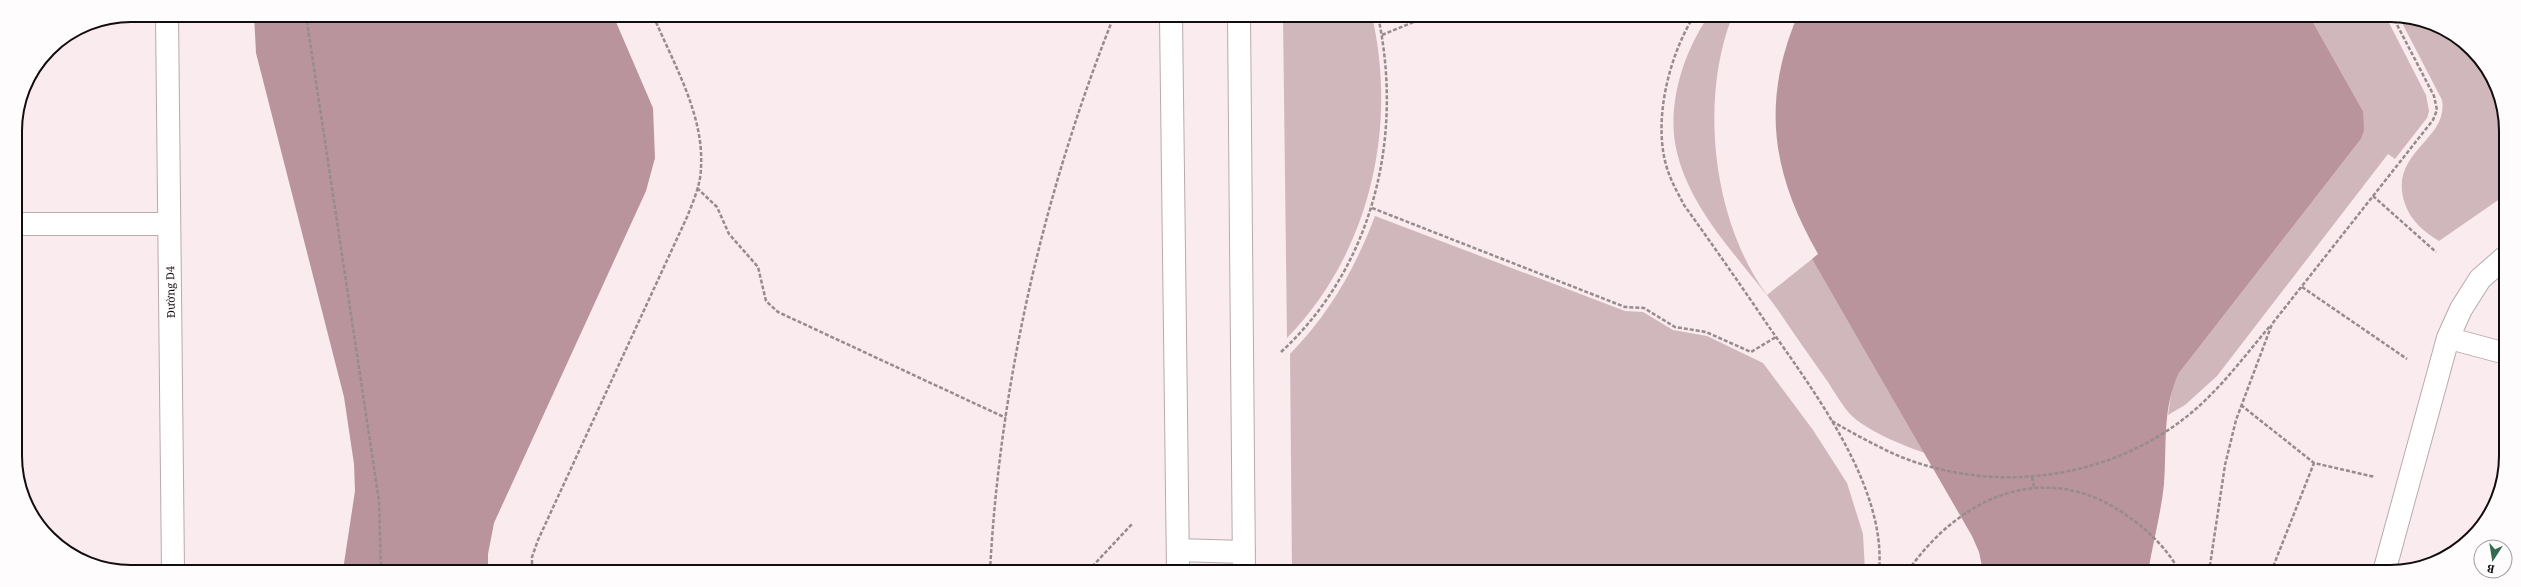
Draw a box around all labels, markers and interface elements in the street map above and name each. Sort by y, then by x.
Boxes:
street label: Đường D4 [162,266,178,318]
north arrow [2473,539,2513,579]
text: B [2486,561,2496,577]

